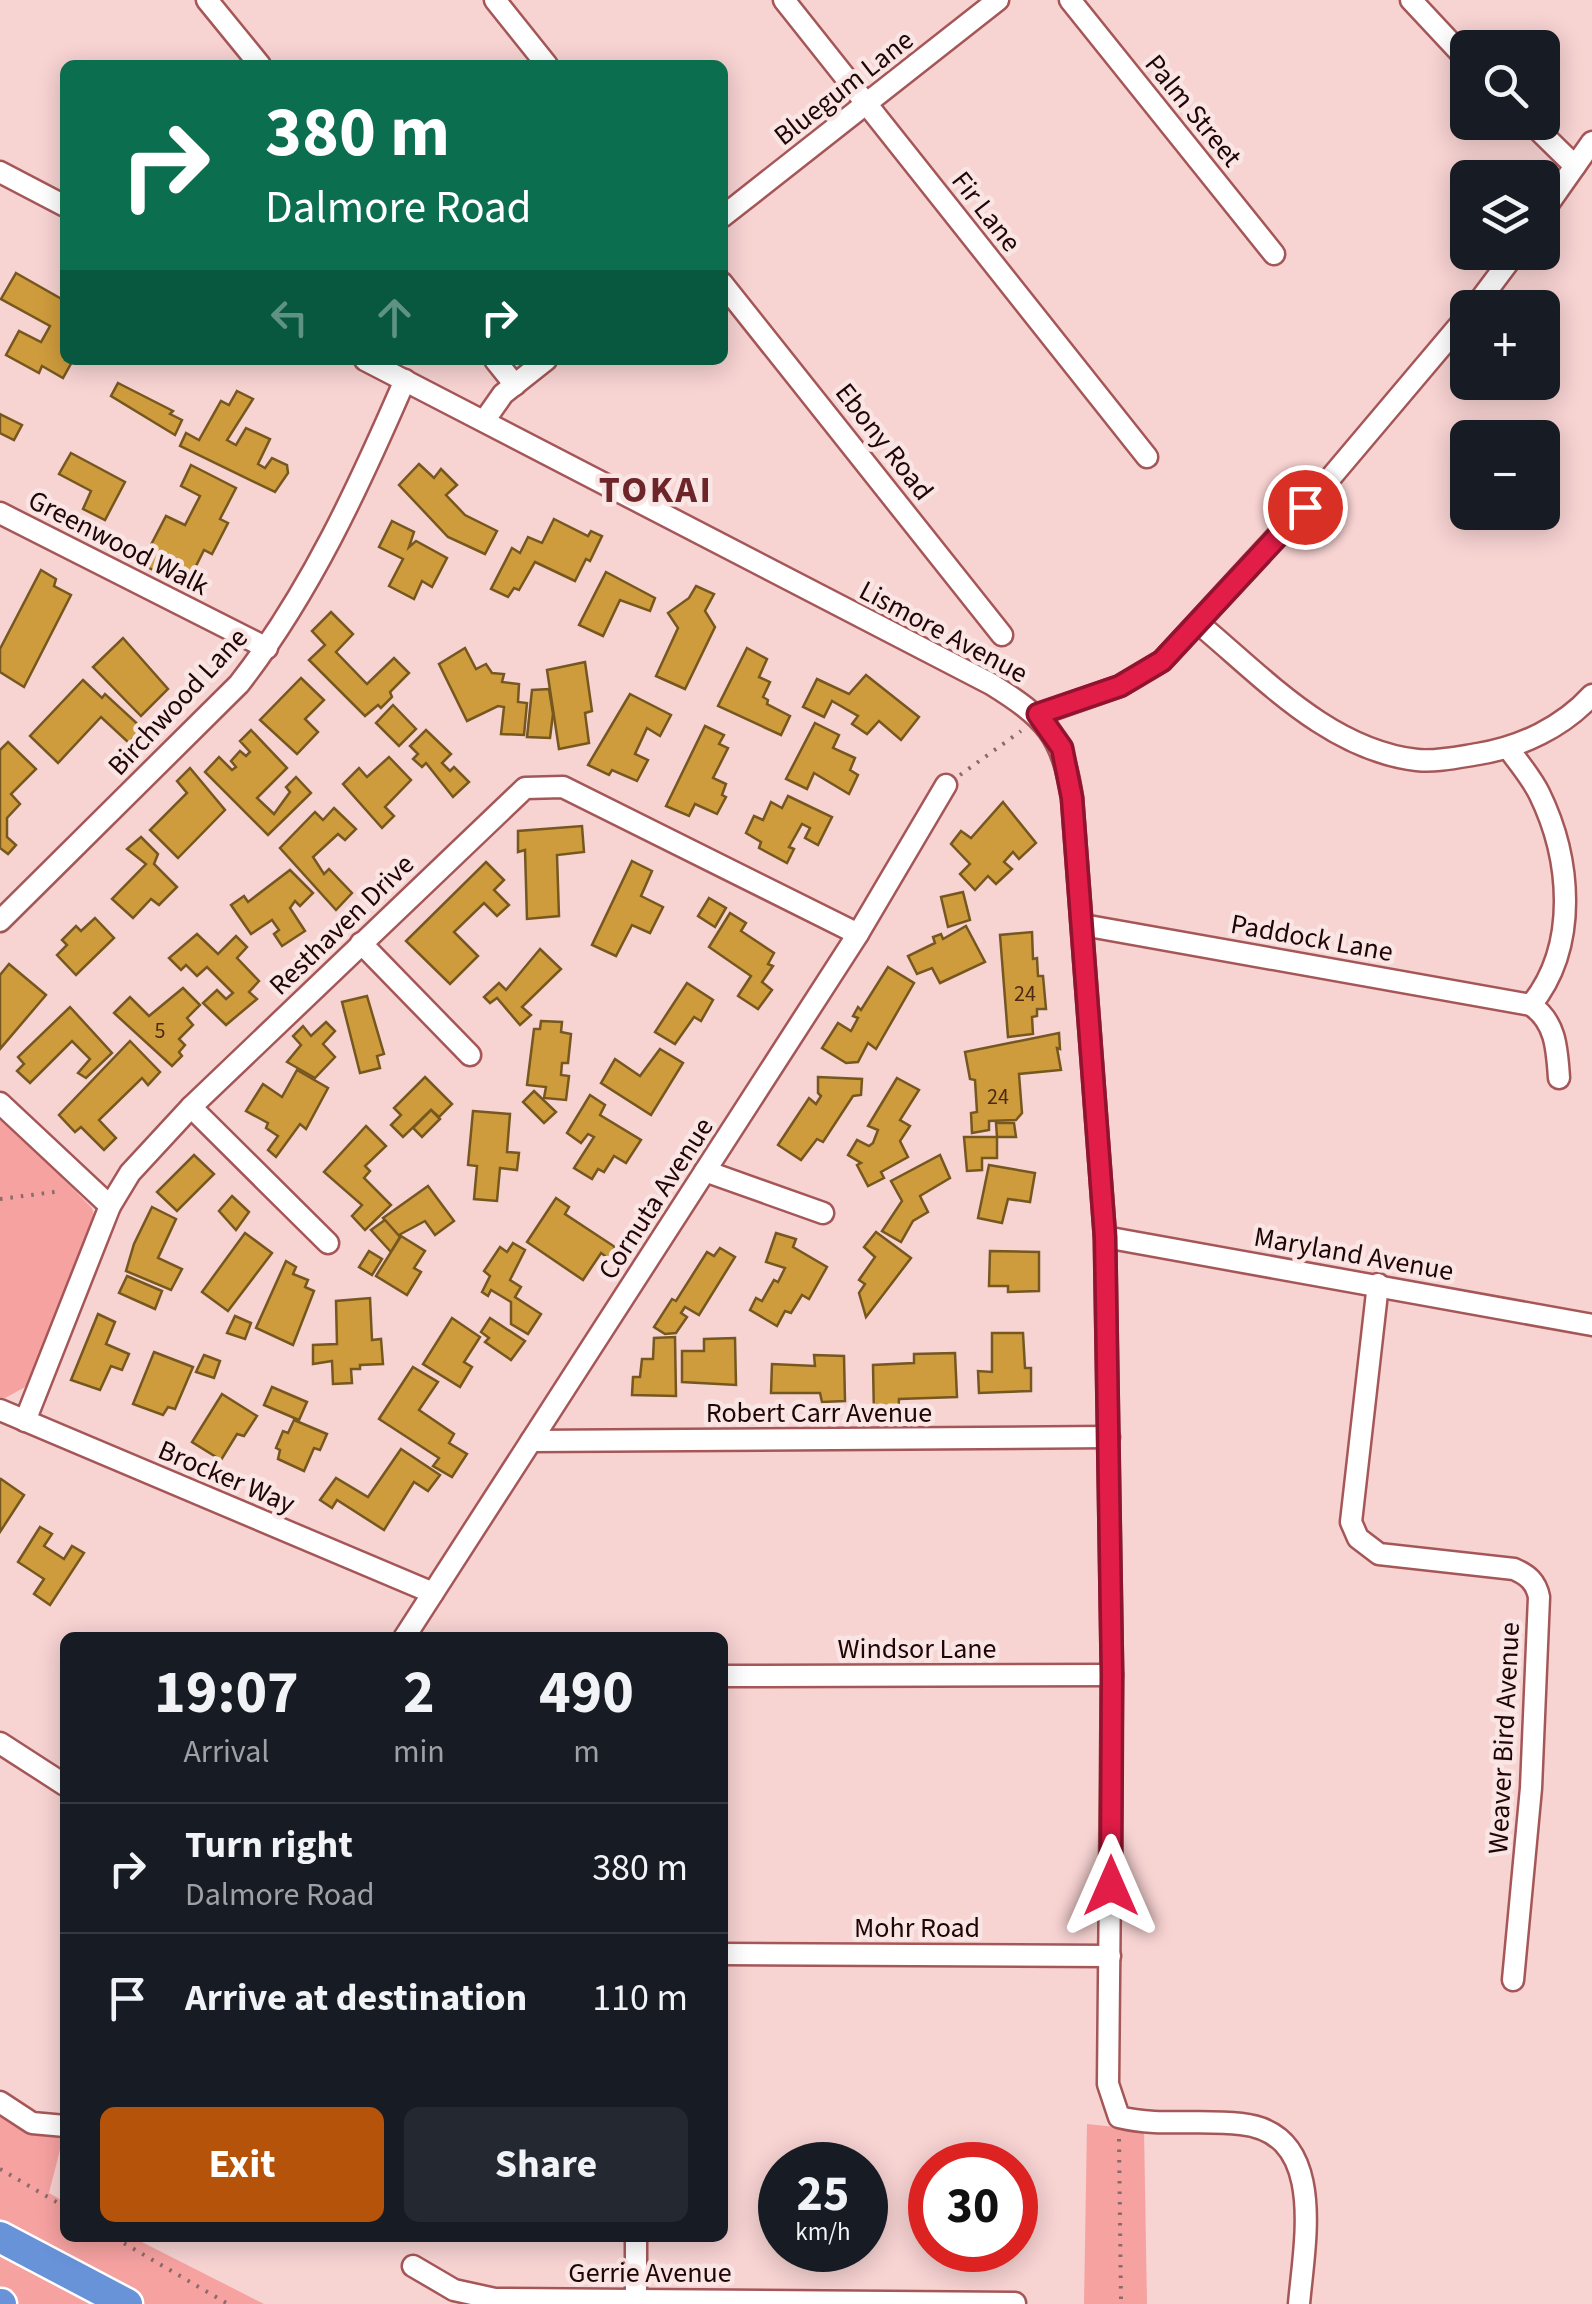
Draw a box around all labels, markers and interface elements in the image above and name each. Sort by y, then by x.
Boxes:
street label: Bluegum Lane [765,20,922,155]
map controls [1450,30,1560,530]
button: search [1450,30,1560,140]
street label: Palm Street [1135,46,1252,176]
text: 380 m [265,83,450,183]
icon: right [100,100,230,230]
button: layers [1450,160,1560,270]
street label: Fir Lane [942,163,1031,261]
text: Dalmore Road [265,176,532,240]
icon: left [262,290,317,345]
icon: ahead [367,290,422,345]
icon: right [472,290,527,345]
button: + [1450,290,1560,400]
street label: Ebony Road [826,374,943,509]
button: − [1450,420,1560,530]
district label: TOKAI [599,463,713,517]
pin [1263,465,1348,550]
street label: Greenwood Walk [21,480,216,606]
icon: arrive [1278,480,1333,535]
street label: Lismore Avenue [852,571,1035,693]
street label: Birchwood Lane [99,619,257,785]
street label: Resthaven Drive [260,845,423,1004]
street label: Paddock Lane [1228,904,1396,972]
house number: 24 [1014,978,1036,1010]
house number: 5 [155,1015,165,1047]
house number: 24 [987,1081,1009,1113]
street label: Cornuta Avenue [588,1110,723,1288]
street label: Maryland Avenue [1251,1217,1457,1291]
street label: Robert Carr Avenue [706,1393,932,1433]
street label: Brocker Way [152,1430,301,1524]
street label: Weaver Bird Avenue [1478,1621,1530,1855]
street label: Windsor Lane [838,1629,996,1669]
text: 19:07 [154,1651,299,1736]
text: 2 [403,1651,435,1736]
text: 490 [539,1651,634,1736]
text: Arrival [183,1729,269,1775]
text: min [393,1729,445,1775]
text: m [573,1729,600,1775]
text: Turn right [185,1818,353,1872]
position arrow [1059,1834,1163,1938]
icon: right [100,1841,155,1896]
text: 380 m [592,1841,688,1895]
text: Dalmore Road [185,1872,375,1918]
street label: Mohr Road [854,1908,980,1948]
icon: arrive [100,1971,155,2026]
text: Arrive at destination [185,1971,527,2025]
text: 110 m [592,1971,688,2025]
button: Exit [100,2107,384,2222]
button: Share [404,2107,688,2222]
speed limit sign: 30 [908,2142,1038,2272]
text: 25 [797,2159,849,2230]
text: km/h [795,2214,851,2250]
street label: Gerrie Avenue [568,2253,732,2293]

